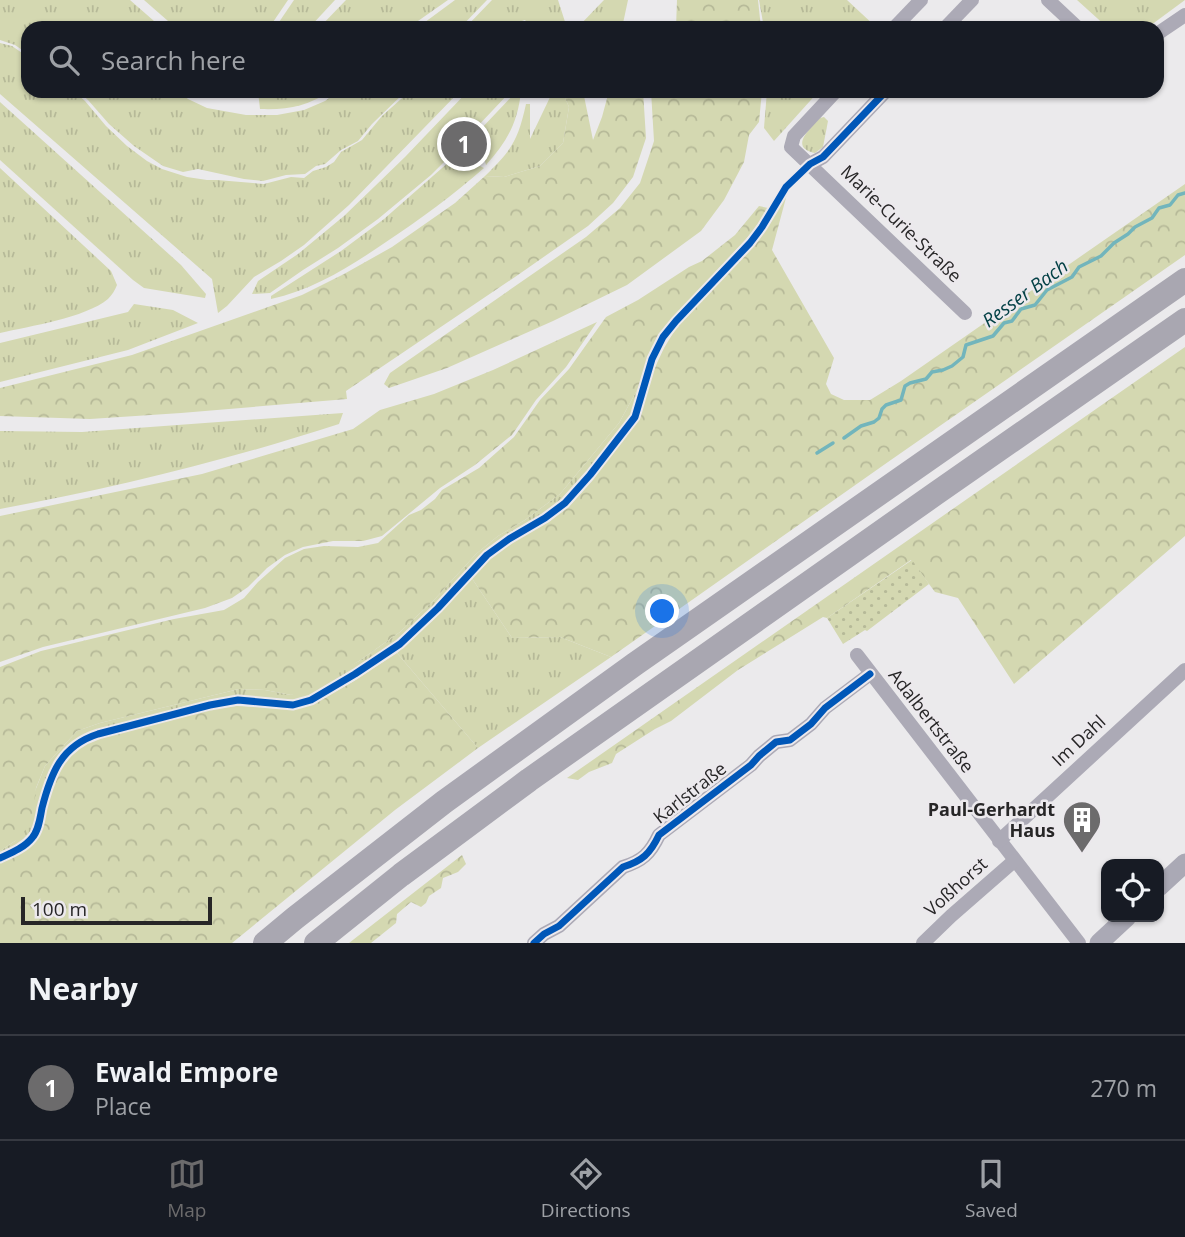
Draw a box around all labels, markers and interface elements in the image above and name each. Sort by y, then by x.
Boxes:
search box [21,21,1164,98]
icon: search [45,41,83,79]
text: Search here [101,42,246,78]
pin: 1 [441,118,487,170]
street label: Marie-Curie-Straße [836,159,967,287]
water label: Resser Bach [977,253,1073,333]
your location [645,594,679,628]
street label: Adalbertstraße [884,664,980,777]
street label: Im Dahl [1046,709,1110,771]
street label: Karlstraße [648,756,731,828]
place label: Paul-Gerhardt Haus [928,797,1055,842]
building icon: Paul-Gerhardt Haus [1061,799,1103,854]
street label: Voßhorst [919,852,992,921]
map controls [1101,859,1164,922]
button: locate [1101,859,1164,922]
scale bar [21,894,212,926]
text: 100 m [32,896,87,922]
text: Nearby [28,968,138,1009]
text: Ewald Empore [95,1054,278,1090]
text: 1 [44,1072,58,1104]
text: 270 m [1090,1072,1157,1104]
text: Place [95,1090,151,1122]
tab: Map [167,1155,206,1223]
tab: Directions [541,1155,631,1223]
tab: Saved [965,1155,1018,1223]

